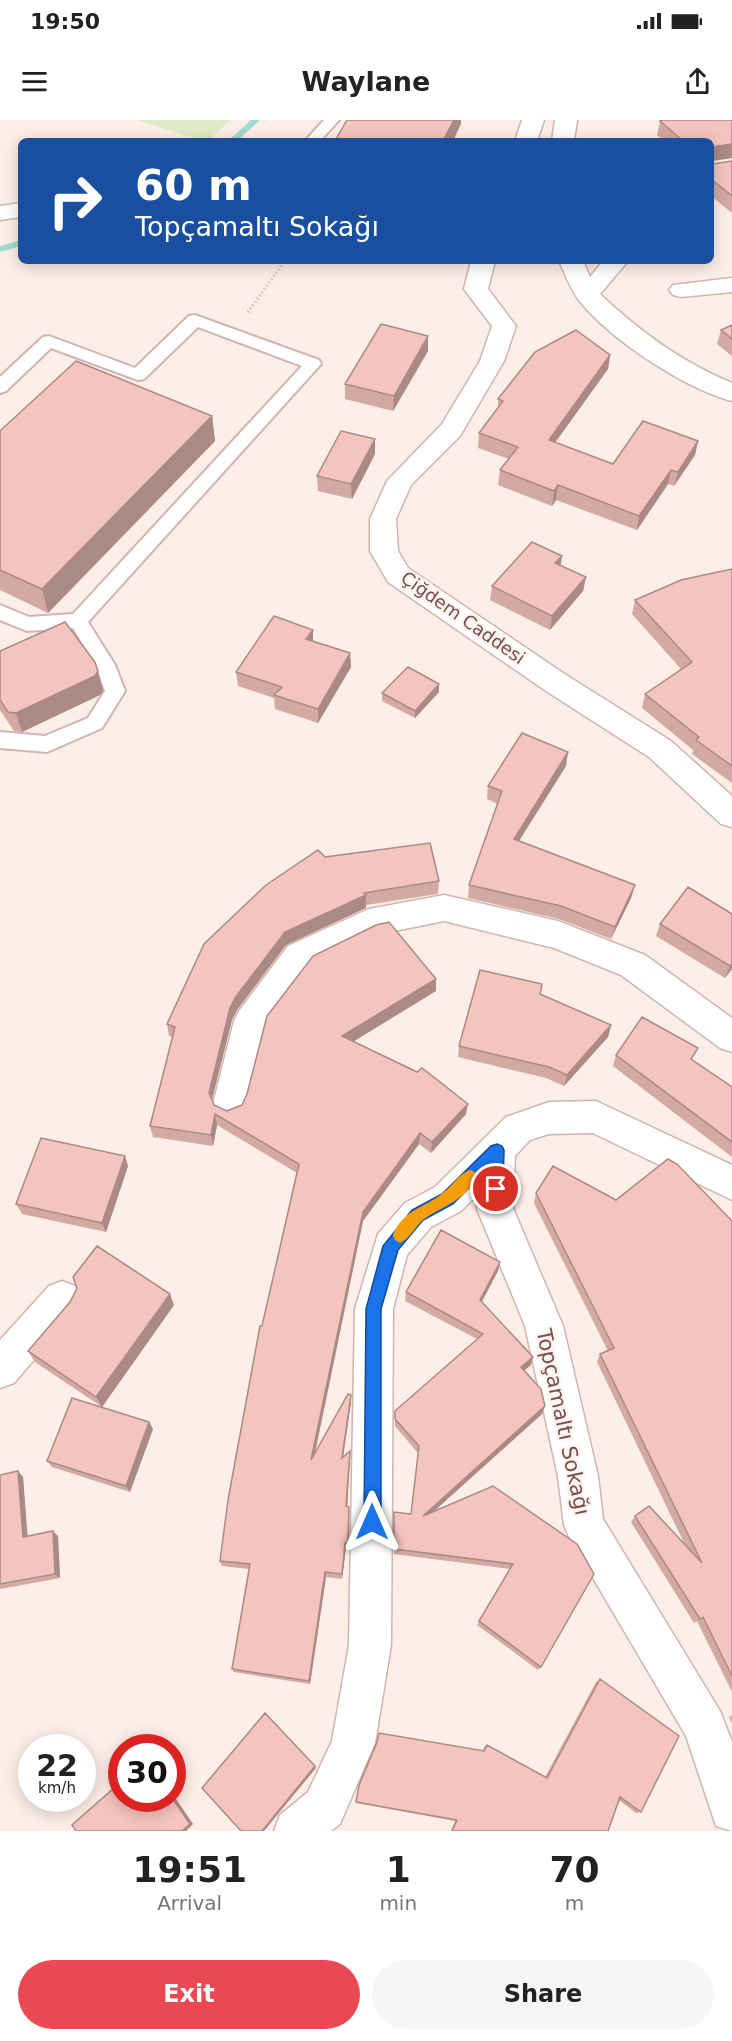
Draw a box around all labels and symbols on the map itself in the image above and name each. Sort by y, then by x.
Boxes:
street label: Çiğdem Caddesi [397,567,529,668]
pin [470,1163,521,1214]
street label: Topçamaltı Sokağı [531,1326,594,1517]
position arrow [340,1490,404,1554]
speed limit sign: 30 [108,1734,186,1812]

